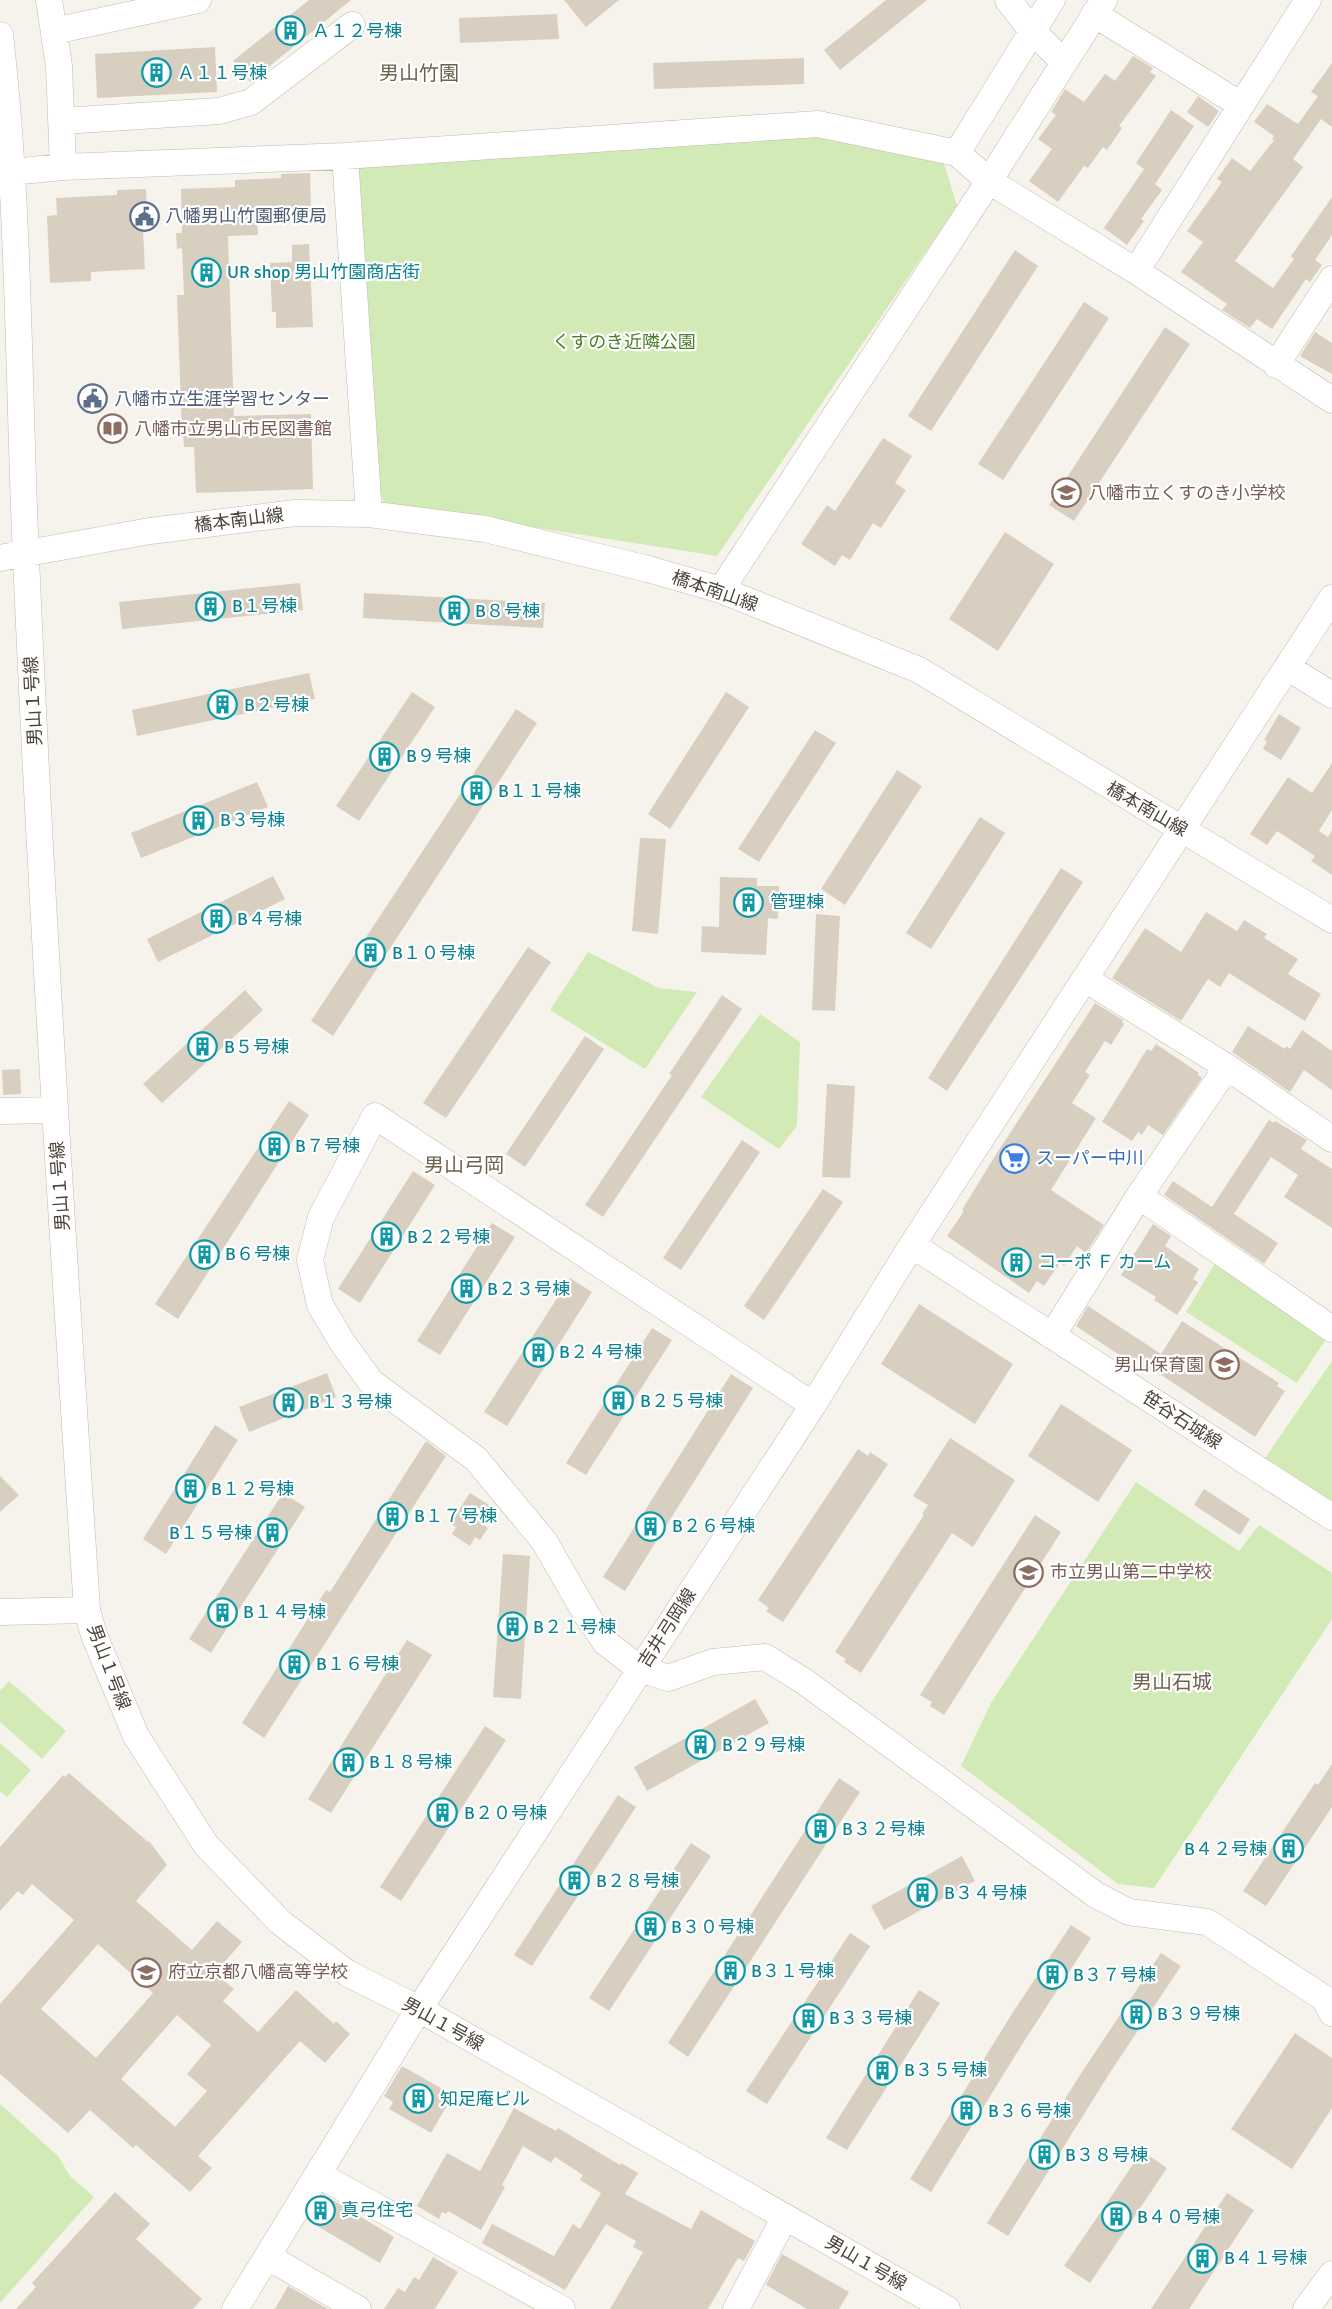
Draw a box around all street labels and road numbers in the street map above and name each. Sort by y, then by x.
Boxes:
street label: 橋本南山線 [193,504,285,536]
street label: 橋本南山線 [669,566,761,616]
street label: 男山１号線 [20,655,46,747]
street label: 橋本南山線 [1103,777,1191,841]
street label: 男山１号線 [46,1140,74,1232]
street label: 笹谷石城線 [1138,1386,1226,1454]
street label: 吉井弓岡線 [633,1584,701,1672]
street label: 男山１号線 [83,1621,135,1713]
street label: 男山１号線 [398,1993,488,2055]
street label: 男山１号線 [822,2231,910,2295]

